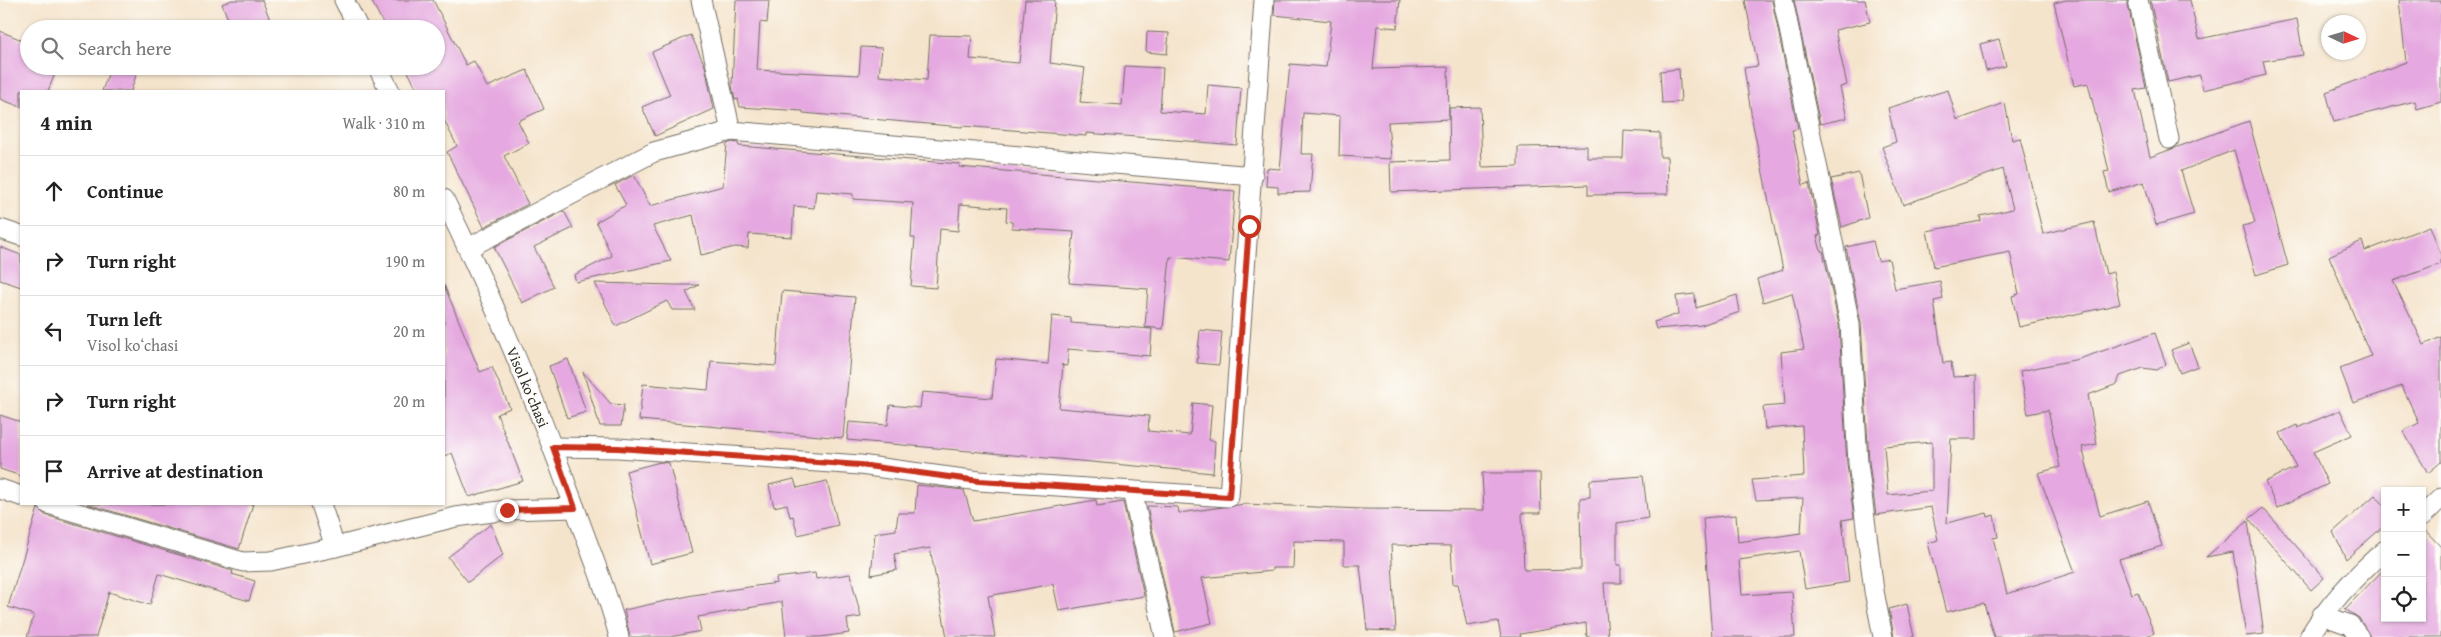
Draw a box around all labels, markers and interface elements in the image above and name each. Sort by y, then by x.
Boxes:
north arrow [2321,15,2366,60]
search box [20,20,445,75]
icon: search [38,34,66,62]
text: Search here [78,34,172,62]
text: 4 min [40,107,92,138]
text: Walk · 310 m [342,111,425,135]
icon: ahead [40,177,68,205]
text: Continue [87,177,164,205]
text: 80 m [393,179,425,203]
route start [1238,215,1261,238]
icon: right [40,247,68,275]
text: Turn right [87,247,176,275]
text: 190 m [385,249,425,273]
text: Turn left [87,305,162,333]
icon: left [40,317,68,345]
text: 20 m [393,319,425,343]
text: Visol koʻchasi [87,333,178,357]
street label: Visol koʻchasi [502,344,554,430]
icon: right [40,387,68,415]
text: Turn right [87,387,176,415]
text: 20 m [393,389,425,413]
icon: arrive [40,457,68,485]
text: Arrive at destination [87,457,263,485]
map controls [2381,487,2426,622]
button: + [2381,487,2426,532]
route end [496,499,519,522]
button: − [2381,532,2426,577]
button: locate [2381,577,2426,622]

